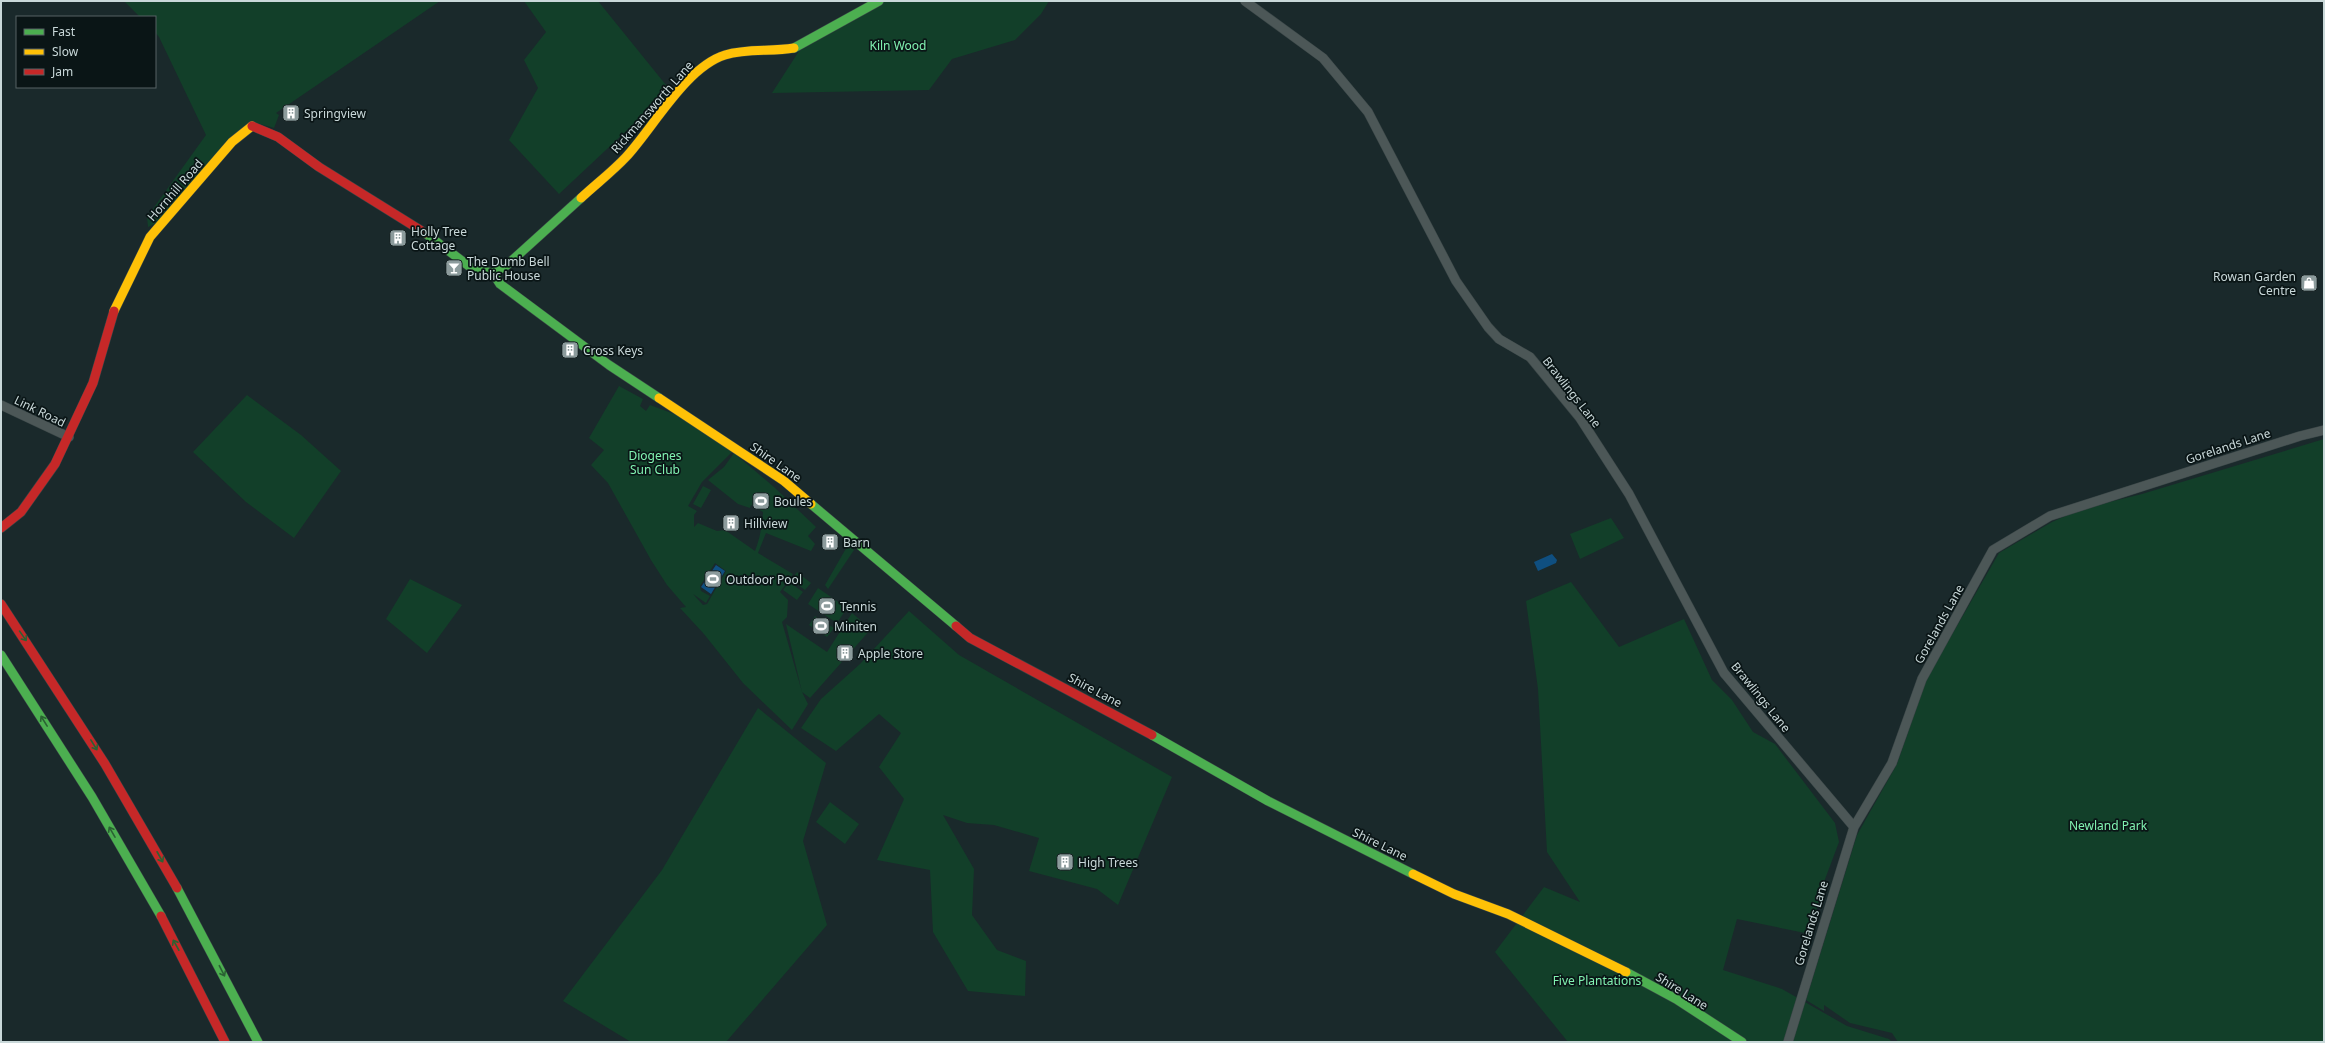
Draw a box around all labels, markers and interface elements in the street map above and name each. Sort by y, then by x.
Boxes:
legend [16,16,156,88]
text: Fast [52,23,76,40]
park label: Kiln Wood [870,37,926,54]
text: Slow [52,43,79,60]
street label: Rickmansworth Lane [607,57,697,157]
text: Jam [51,63,73,80]
building icon: Springview [281,103,301,123]
place label: Springview [304,105,367,122]
street label: Hornhill Road [143,155,207,225]
place label: Holly Tree Cottage [411,223,467,254]
building icon: Holly Tree Cottage [388,228,408,248]
place label: The Dumb Bell Public House [467,253,550,284]
bar icon: The Dumb Bell Public House [444,258,464,278]
place label: Rowan Garden Centre [2213,268,2296,299]
shop icon: Rowan Garden Centre [2299,273,2319,293]
building icon: Cross Keys [560,340,580,360]
place label: Cross Keys [583,342,643,359]
street label: Brawlings Lane [1539,353,1605,431]
street label: Link Road [11,391,69,431]
street label: Gorelands Lane [2183,424,2273,468]
street label: Shire Lane [747,438,805,486]
park label: Diogenes Sun Club [628,447,682,478]
sports icon: Boules [751,491,771,511]
place label: Boules [774,493,812,510]
building icon: Hillview [721,513,741,533]
place label: Hillview [744,515,788,532]
building icon: Barn [820,532,840,552]
place label: Barn [843,534,870,551]
sports icon: Outdoor Pool [703,569,723,589]
place label: Outdoor Pool [726,571,802,588]
street label: Gorelands Lane [1910,581,1968,667]
sports icon: Tennis [817,596,837,616]
place label: Tennis [840,598,877,615]
sports icon: Miniten [811,616,831,636]
place label: Miniten [834,618,877,635]
one-way arrow [19,631,27,642]
building icon: Apple Store [835,643,855,663]
place label: Apple Store [858,645,923,662]
street label: Brawlings Lane [1727,658,1795,736]
street label: Shire Lane [1065,669,1125,711]
one-way arrow [40,716,48,727]
one-way arrow [91,739,99,751]
park label: Newland Park [2069,817,2148,834]
street label: Shire Lane [1350,823,1410,865]
one-way arrow [107,826,115,838]
one-way arrow [157,851,165,863]
building icon: High Trees [1055,852,1075,872]
place label: High Trees [1078,854,1138,871]
street label: Gorelands Lane [1790,878,1832,968]
one-way arrow [172,939,180,951]
one-way arrow [219,965,226,977]
street label: Shire Lane [1653,968,1712,1014]
park label: Five Plantations [1553,972,1642,989]

